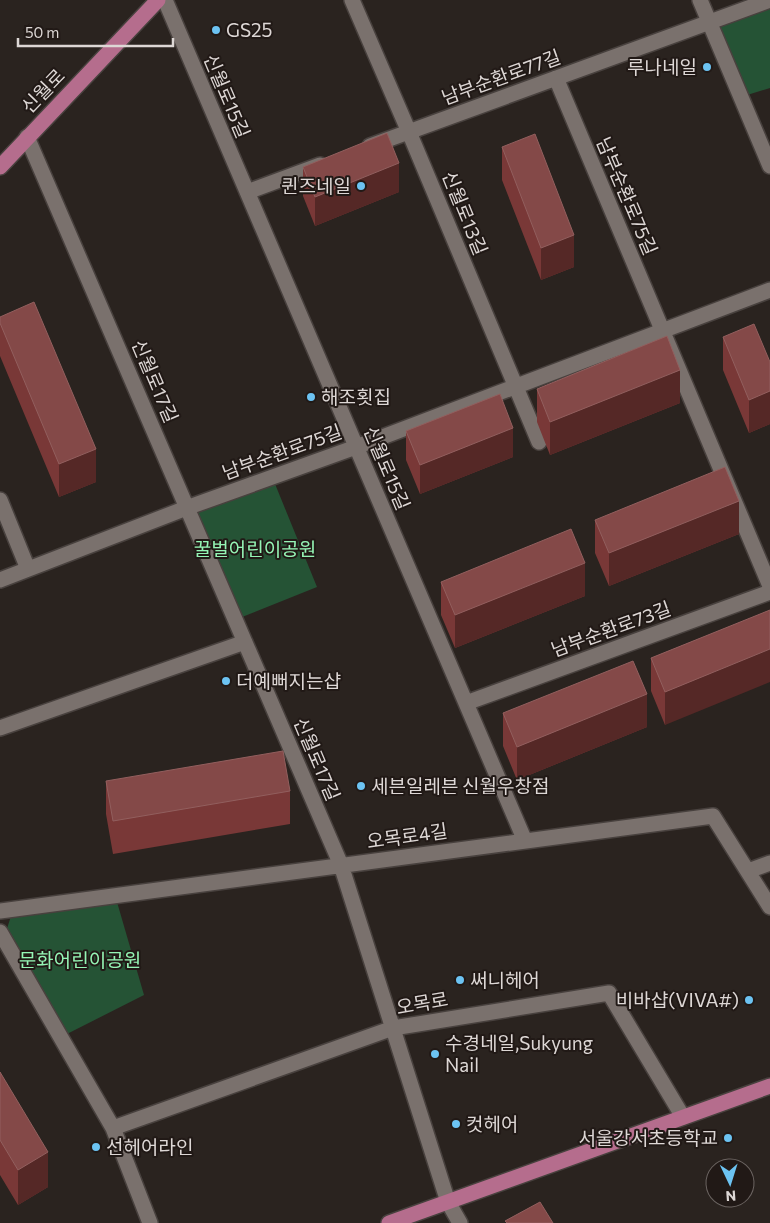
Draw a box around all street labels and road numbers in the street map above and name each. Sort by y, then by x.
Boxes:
street label: 남부순환로77길 [438,44,563,109]
street label: 신월로15길 [199,50,255,141]
street label: 신월로 [16,64,69,118]
street label: 남부순환로75길 [592,133,663,258]
street label: 신월로13길 [438,167,493,258]
street label: 신월로17길 [128,336,183,426]
street label: 남부순환로75길 [219,419,345,484]
street label: 신월로15길 [359,422,415,513]
street label: 남부순환로73길 [548,596,674,661]
street label: 신월로17길 [290,714,345,804]
street label: 오목로4길 [365,818,449,853]
street label: 오목로 [394,987,450,1018]

